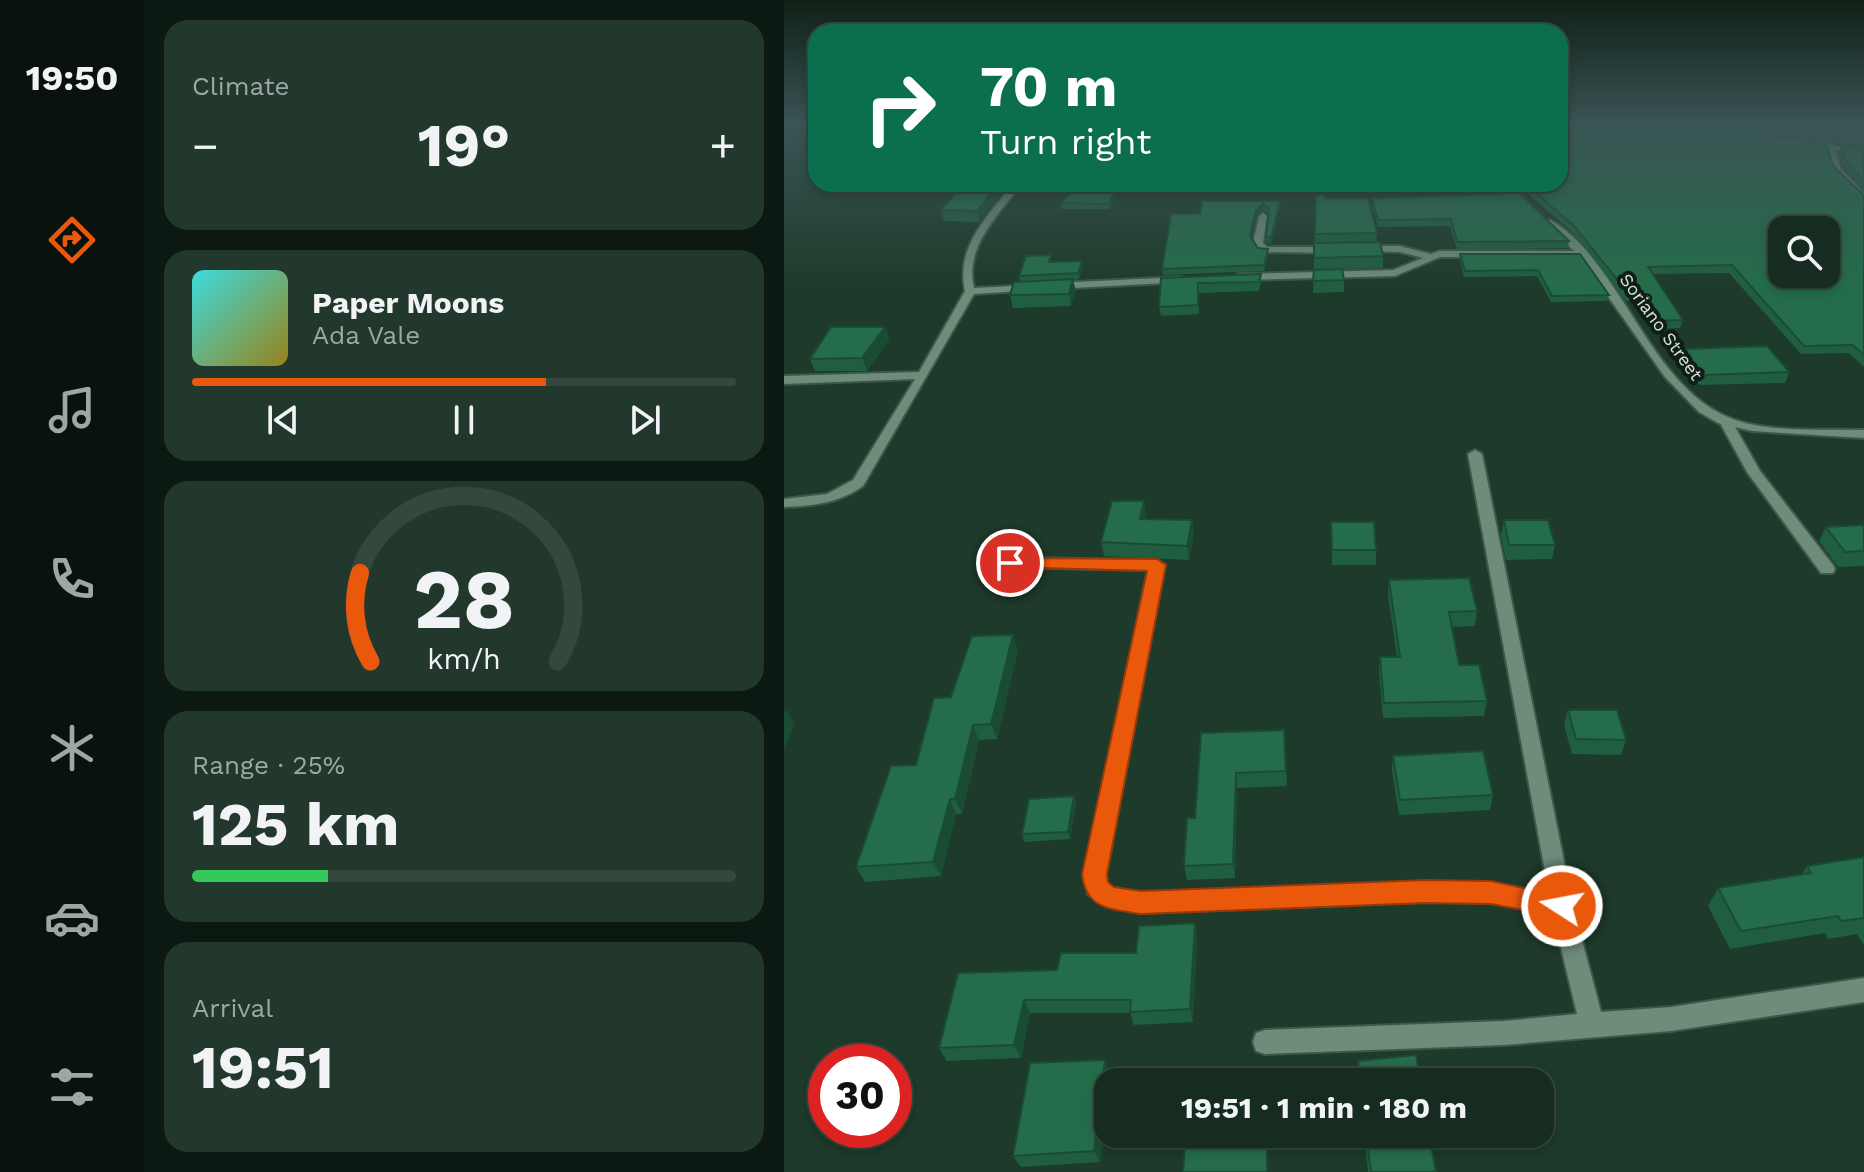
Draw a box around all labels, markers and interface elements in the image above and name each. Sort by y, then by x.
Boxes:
text: 70 m [980,54,1117,120]
icon: right [848,56,952,160]
text: 19:50 [26,57,118,99]
text: Climate [192,71,290,101]
text: 19° [418,110,510,181]
text: − [192,120,219,172]
text: + [709,120,736,172]
text: Turn right [980,121,1151,163]
icon: directions [44,212,100,268]
map controls [1768,216,1840,288]
button: search [1768,216,1840,288]
street label: Soriano Street [1616,269,1707,385]
text: Paper Moons [312,285,504,320]
text: Ada Vale [312,320,420,350]
icon: music [44,382,100,438]
icon: previous [261,398,305,442]
icon: pause [442,398,486,442]
icon: next [623,398,667,442]
pin [976,529,1044,597]
icon: arrive [988,541,1032,585]
icon: phone [44,551,100,607]
text: 28 [413,551,515,648]
text: km/h [427,642,501,676]
icon: climate [44,720,100,776]
text: Range · 25% [192,750,345,780]
text: 125 km [192,789,400,860]
position arrow [1520,864,1604,948]
icon: car [44,890,100,946]
text: Arrival [192,993,273,1023]
text: 19:51 [192,1032,334,1103]
speed limit sign: 30 [808,1044,912,1148]
icon: filters [44,1059,100,1115]
text: 19:51 · 1 min · 180 m [1181,1090,1467,1125]

